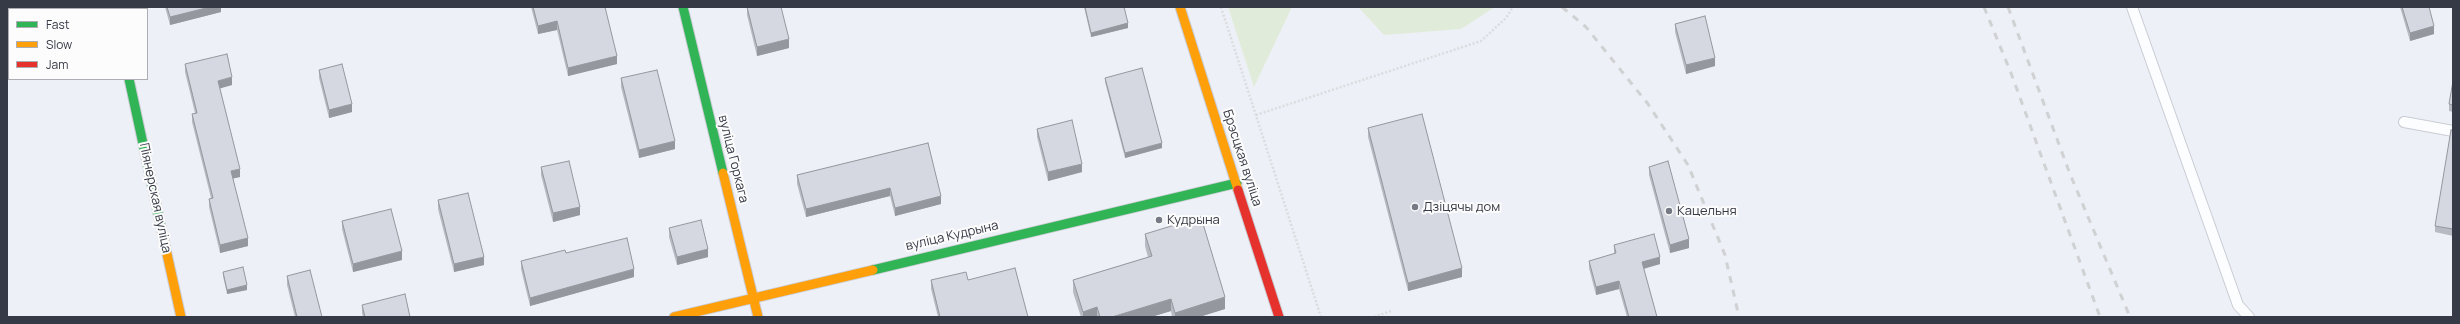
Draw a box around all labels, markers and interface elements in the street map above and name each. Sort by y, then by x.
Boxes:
legend [8,8,148,80]
text: Fast [46,16,70,33]
text: Slow [46,36,72,53]
text: Jam [46,56,68,73]
street label: Брэсцкая вуліца [1219,108,1265,208]
street label: вуліца Горкага [715,114,751,204]
street label: Піянерская вуліца [136,142,174,254]
place label: Дзіцячы дом [1423,199,1500,215]
marker: Дзіцячы дом [1410,202,1420,212]
place label: Кацельня [1677,203,1737,219]
marker: Кацельня [1664,206,1674,216]
place label: Кудрына [1167,212,1220,228]
marker: Кудрына [1154,215,1164,225]
street label: вуліца Кудрына [904,218,1000,254]

